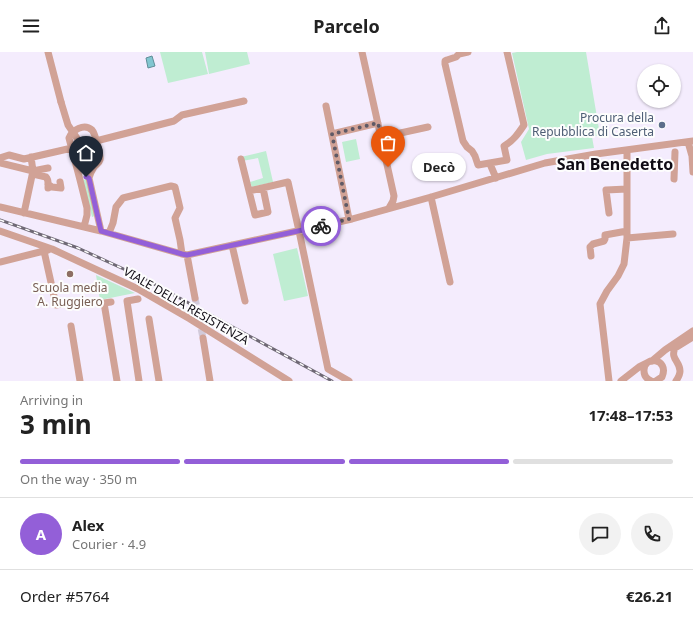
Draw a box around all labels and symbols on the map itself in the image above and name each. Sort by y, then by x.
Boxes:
place label: Procura della Repubblica di Caserta [532,109,654,140]
marker: Procura della Repubblica di Caserta [657,120,667,130]
pin [371,126,405,167]
pin [69,136,103,177]
callout: Decò [412,153,466,181]
district label: San Benedetto [557,153,673,175]
courier [301,206,341,246]
street label: VIALE DELLA RESISTENZA [120,263,252,349]
marker: Scuola media A. Ruggiero [65,269,75,279]
place label: Scuola media A. Ruggiero [32,279,108,310]

